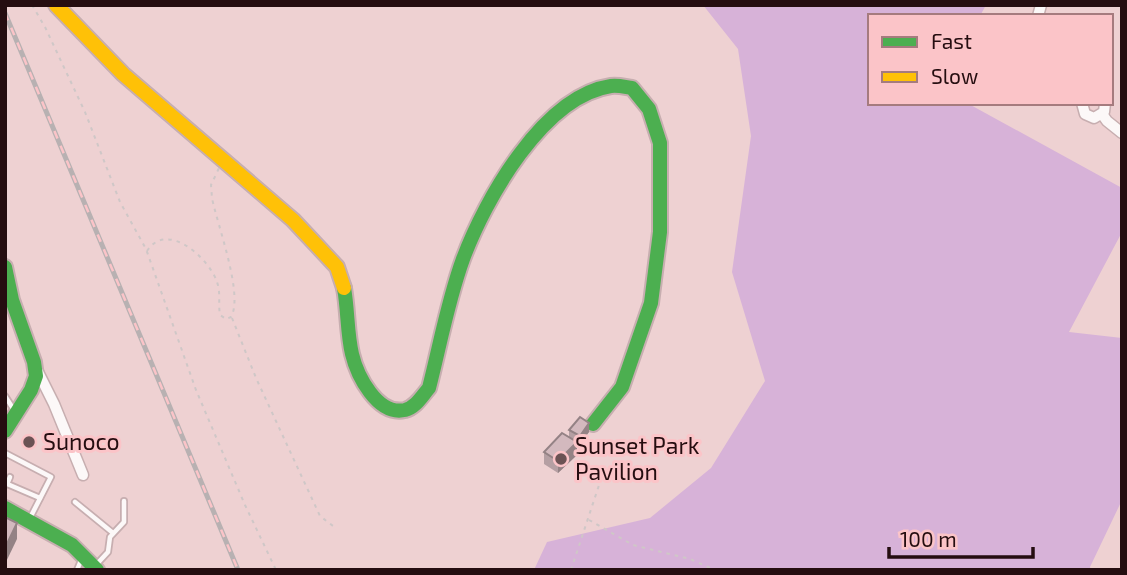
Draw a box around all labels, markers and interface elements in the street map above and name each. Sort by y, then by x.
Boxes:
legend [868,14,1113,105]
text: Fast [931,28,972,53]
text: Slow [931,63,978,88]
place label: Sunoco [43,427,120,455]
place label: Sunset Park Pavilion [575,431,700,485]
marker: Sunoco [21,434,37,450]
marker: Sunset Park Pavilion [553,451,569,467]
scale bar [889,516,1032,560]
text: 100 m [900,526,957,551]

